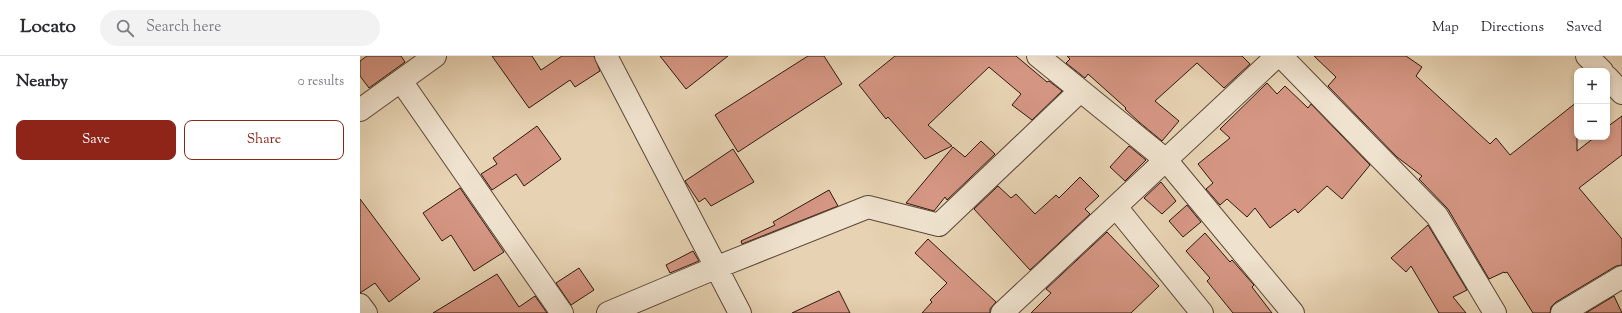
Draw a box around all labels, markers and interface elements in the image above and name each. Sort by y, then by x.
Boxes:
search box [100,10,380,46]
text: Locato [20,14,76,41]
icon: search [114,17,136,39]
text: Search here [146,17,221,38]
text: Map [1432,18,1459,38]
text: Directions [1481,18,1544,38]
text: Saved [1566,18,1602,38]
map controls [1574,68,1610,140]
button: + [1574,68,1610,104]
text: Nearby [16,70,68,94]
text: 0 results [298,73,344,91]
button: − [1574,104,1610,140]
button: Save [16,120,176,160]
button: Share [184,120,344,160]

